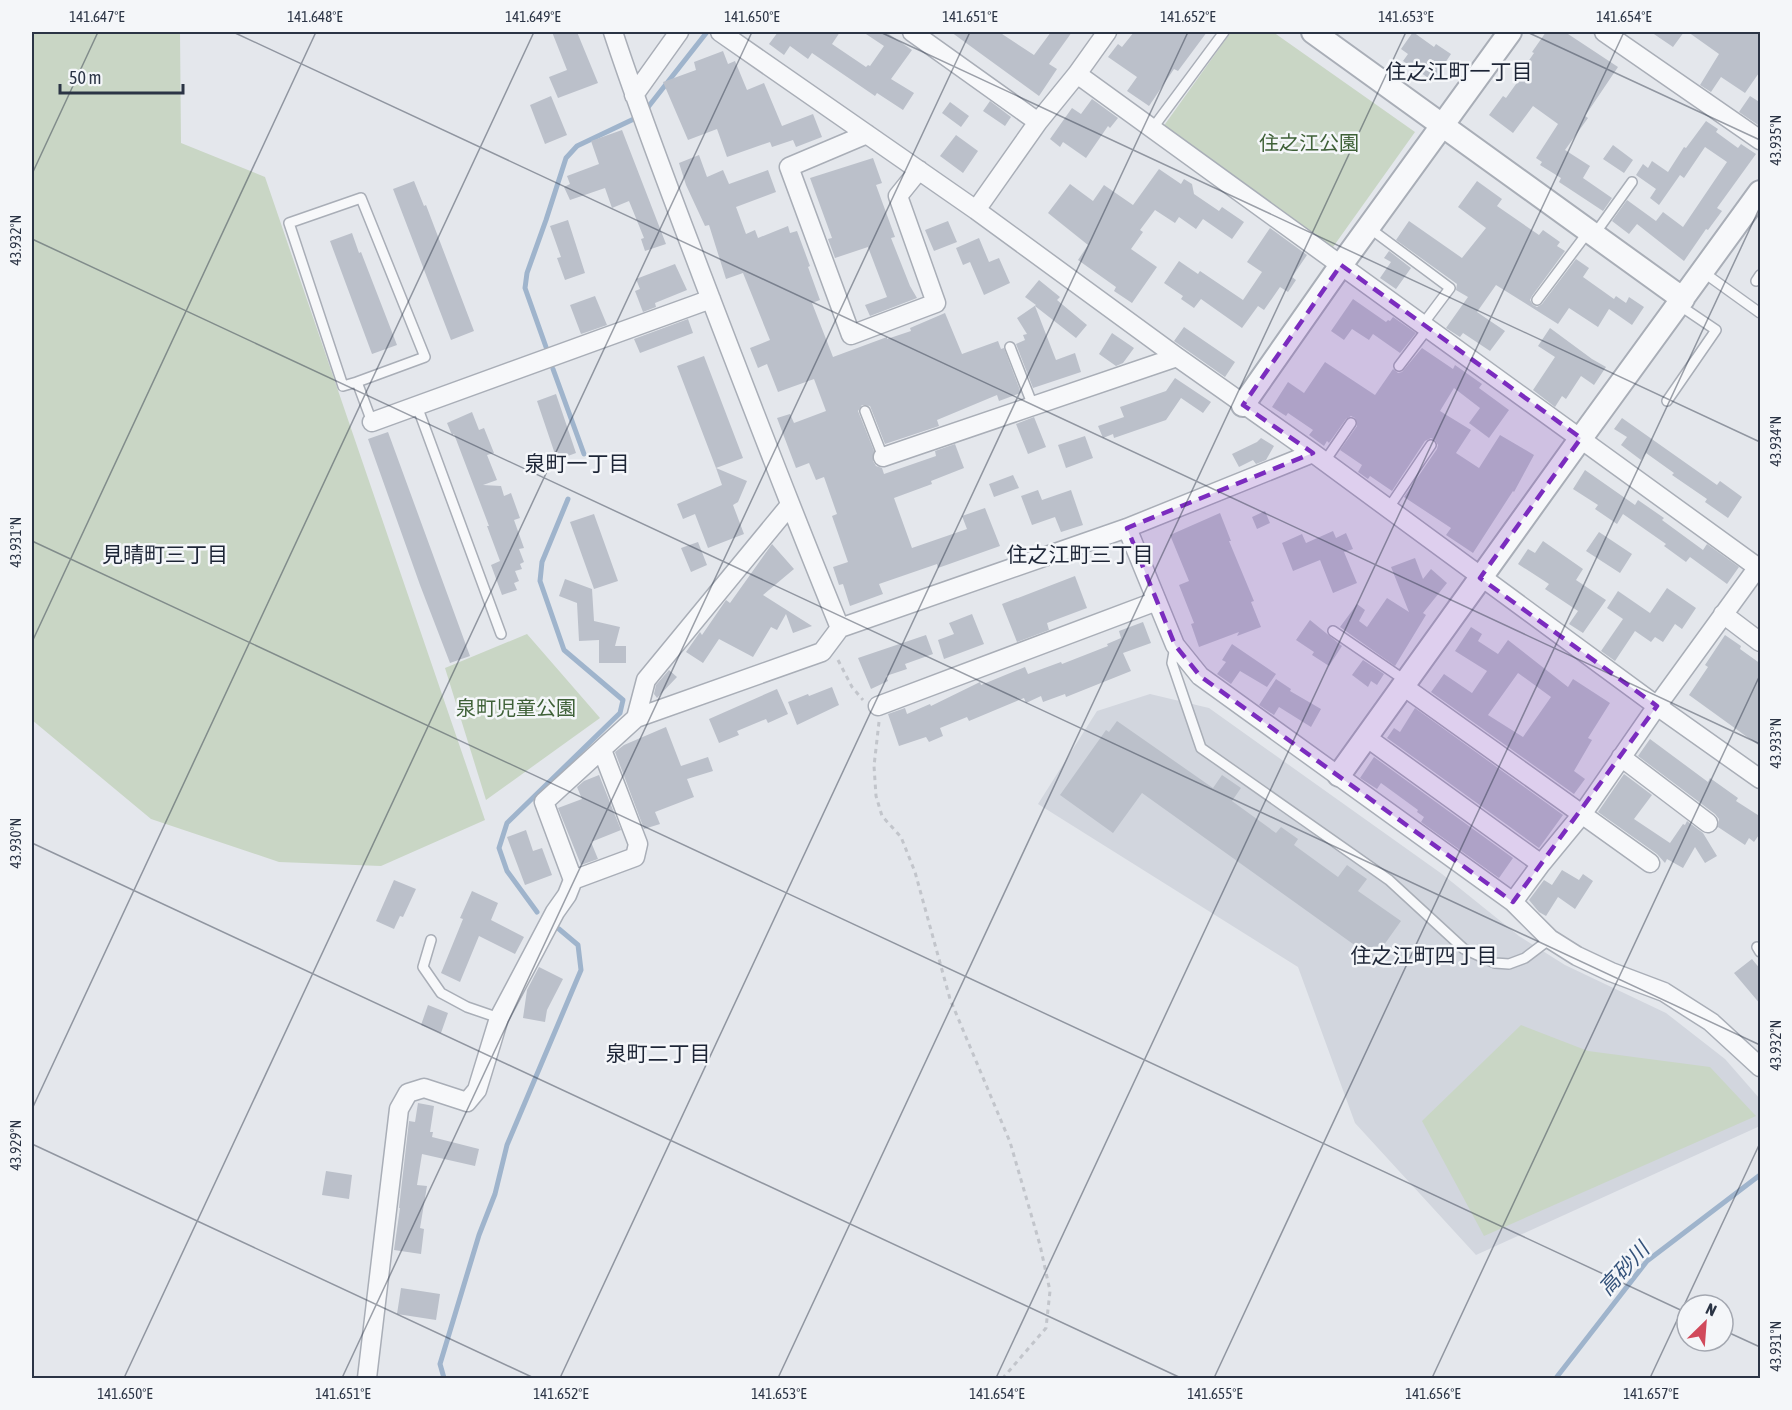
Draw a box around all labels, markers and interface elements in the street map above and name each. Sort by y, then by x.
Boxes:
text: 141.647°E [69,8,125,25]
text: 141.648°E [287,8,343,25]
text: 141.649°E [505,8,561,25]
text: 141.650°E [724,8,780,25]
text: 141.651°E [942,8,998,25]
text: 141.652°E [1160,8,1216,25]
text: 141.653°E [1378,8,1434,25]
text: 141.654°E [1596,8,1652,25]
scale bar [60,57,183,95]
district label: 住之江町一丁目 [1386,59,1533,83]
text: 50 m [69,67,101,88]
text: 43.935°N [1767,115,1784,165]
park label: 住之江公園 [1259,131,1359,154]
text: 43.932°N [7,215,24,265]
text: 43.934°N [1767,416,1784,466]
district label: 泉町一丁目 [525,451,630,475]
text: 43.931°N [7,517,24,567]
district label: 見晴町三丁目 [102,542,228,566]
district label: 住之江町三丁目 [1007,542,1154,566]
park label: 泉町児童公園 [456,696,576,719]
text: 43.933°N [1767,718,1784,768]
text: 43.930°N [7,818,24,868]
district label: 住之江町四丁目 [1351,943,1498,967]
text: 43.932°N [1767,1020,1784,1070]
district label: 泉町二丁目 [606,1041,711,1065]
text: 43.929°N [7,1120,24,1170]
water label: 高砂川 [1593,1235,1655,1300]
north arrow [1675,1293,1735,1353]
text: N [1703,1299,1719,1320]
text: 43.931°N [1767,1321,1784,1371]
text: 141.650°E [97,1385,153,1402]
text: 141.651°E [315,1385,371,1402]
text: 141.652°E [533,1385,589,1402]
text: 141.653°E [751,1385,807,1402]
text: 141.654°E [969,1385,1025,1402]
text: 141.655°E [1187,1385,1243,1402]
text: 141.656°E [1405,1385,1461,1402]
text: 141.657°E [1623,1385,1679,1402]

